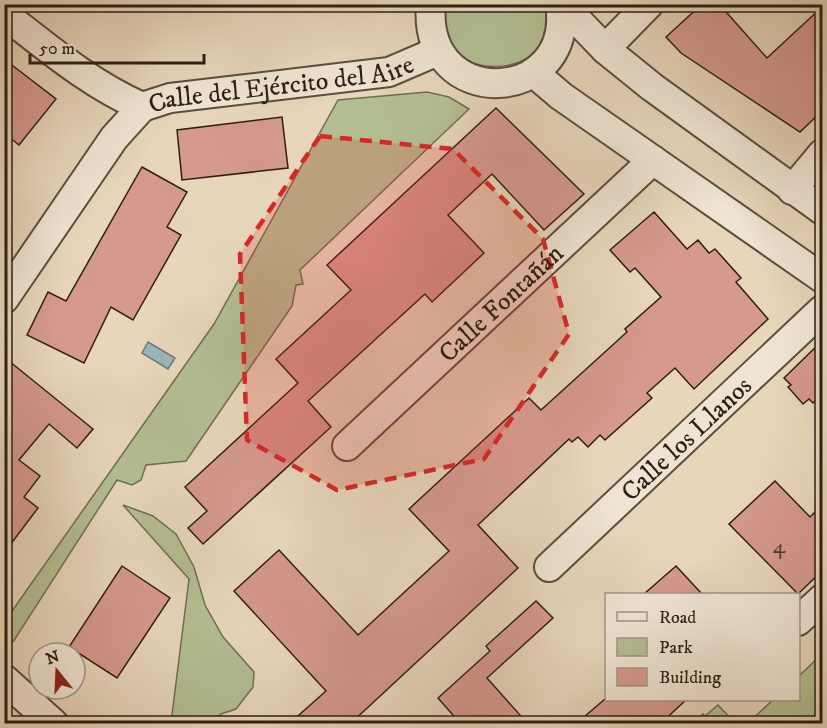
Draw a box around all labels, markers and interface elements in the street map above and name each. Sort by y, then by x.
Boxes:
scale bar [30,27,204,65]
text: 50 m [39,38,75,60]
street label: Calle del Ejército del Aire [144,48,419,122]
street label: Calle Fontañán [432,237,571,370]
street label: Calle los Llanos [615,370,759,509]
house number: 4 [773,533,787,560]
legend [605,593,800,701]
text: Road [659,607,696,629]
text: Park [659,637,693,659]
north arrow [27,641,87,701]
text: N [43,646,62,669]
text: Building [659,667,721,689]

